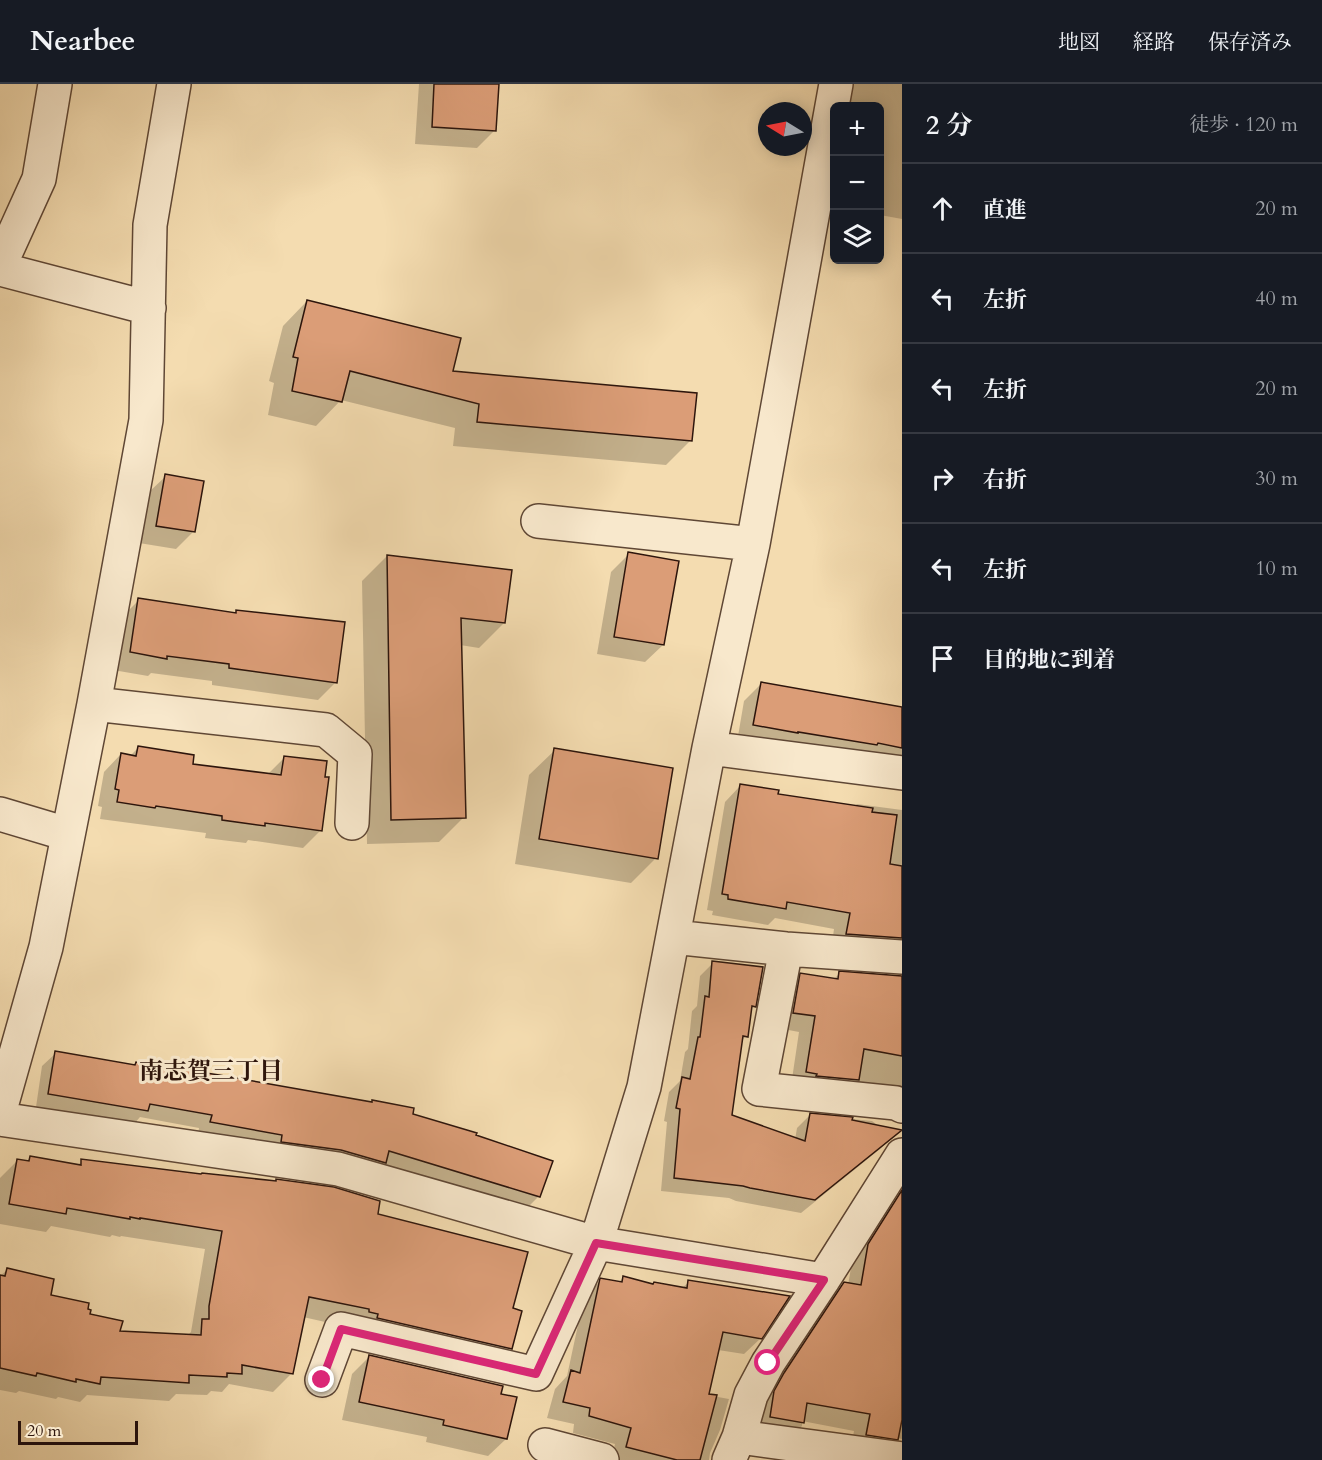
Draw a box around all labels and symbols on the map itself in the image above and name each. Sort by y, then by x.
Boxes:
north arrow [758,102,812,156]
district label: 南志賀三丁目 [139,1055,283,1088]
route start [754,1349,780,1375]
route end [308,1366,334,1392]
scale bar [18,1418,138,1446]

